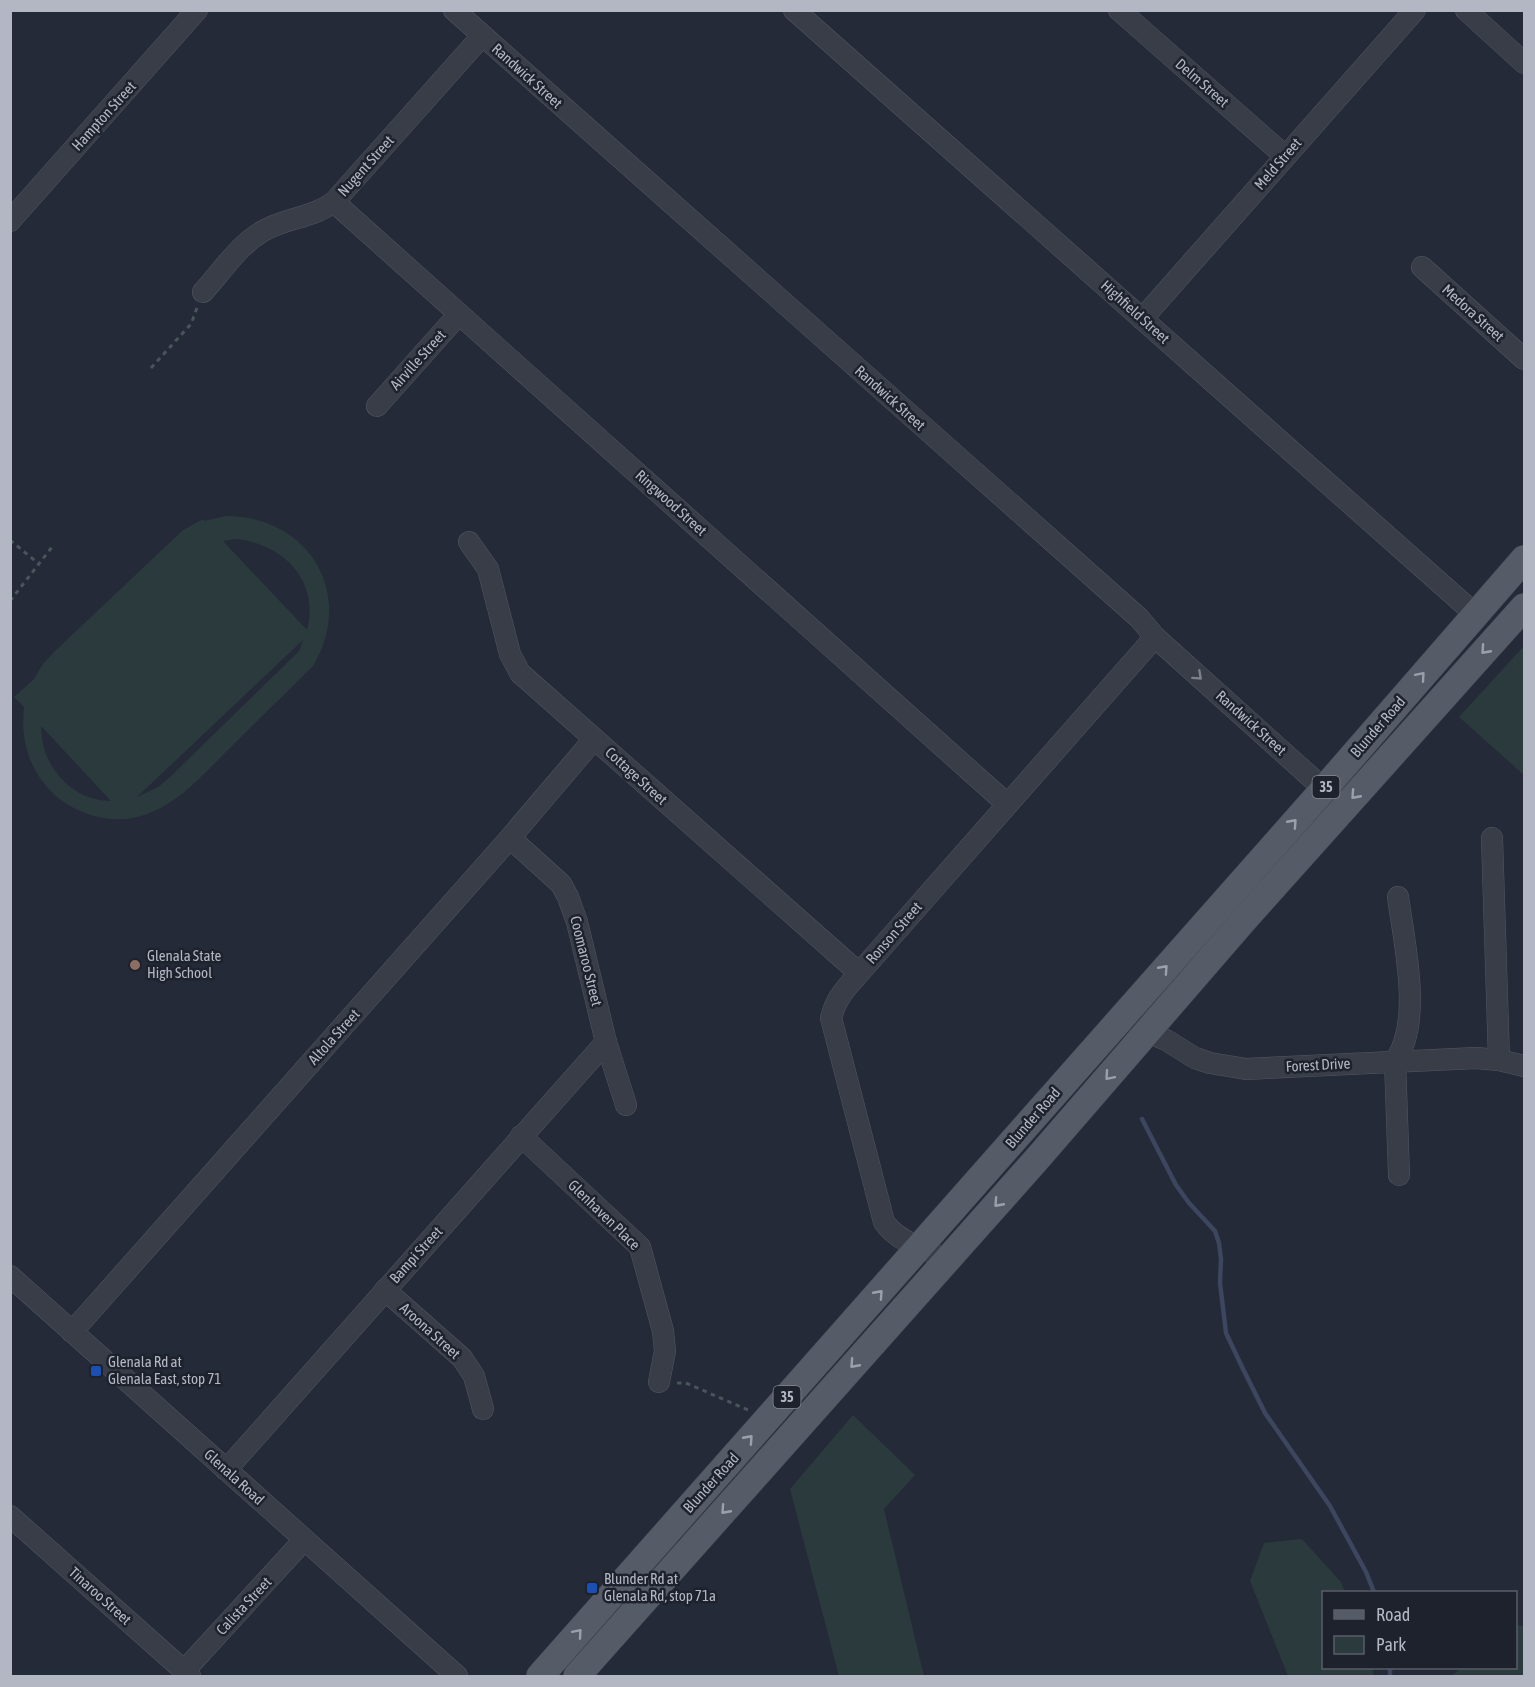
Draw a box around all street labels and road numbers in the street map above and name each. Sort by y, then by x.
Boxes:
street label: Randwick Street [489,40,566,112]
street label: Delm Street [1172,55,1232,110]
street label: Hampton Street [68,78,139,154]
street label: Nugent Street [334,132,397,199]
street label: Meld Street [1251,134,1305,193]
street label: Highfield Street [1098,276,1173,347]
street label: Medora Street [1439,281,1508,345]
street label: Airville Street [386,326,449,393]
street label: Randwick Street [852,362,929,434]
street label: Ringwood Street [632,466,710,539]
street label: Randwick Street [1213,687,1290,759]
street label: Blunder Road [1347,693,1409,760]
street label: Cottage Street [602,743,671,808]
road number: 35 [1312,776,1340,798]
street label: Ronson Street [862,898,925,967]
street label: Coomaroo Street [567,914,606,1008]
street label: Altola Street [304,1006,363,1068]
street label: Forest Drive [1285,1054,1351,1075]
street label: Blunder Road [1002,1084,1064,1151]
street label: Glenhaven Place [565,1176,644,1253]
street label: Bampi Street [386,1223,446,1287]
street label: Aroona Street [397,1299,464,1362]
road number: 35 [774,1386,800,1408]
street label: Glenala Road [201,1445,268,1508]
street label: Blunder Road [679,1449,742,1516]
street label: Tinaroo Street [66,1563,135,1628]
street label: Calista Street [213,1573,275,1638]

